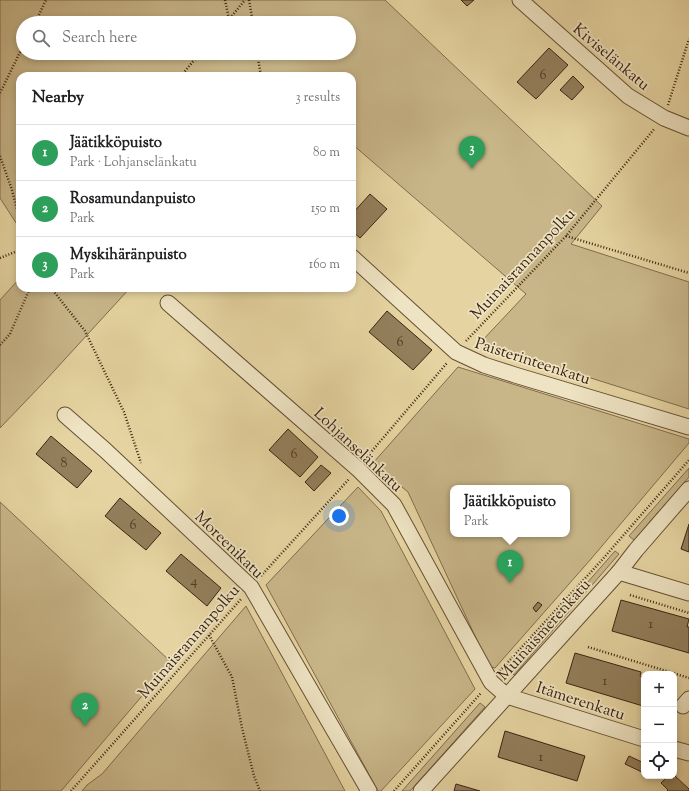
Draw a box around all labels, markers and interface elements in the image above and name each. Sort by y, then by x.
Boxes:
search box [16,16,356,60]
street label: Kiviselänkatu [567,19,654,97]
icon: search [30,27,52,49]
text: Search here [62,28,137,49]
house number: 6 [540,66,547,86]
text: Nearby [32,86,84,110]
text: 3 results [295,89,340,107]
text: Jäätikköpuisto [70,133,162,154]
pin: 3 [459,136,485,169]
text: 1 [43,144,47,162]
text: 80 m [313,144,340,162]
text: Park · Lohjanselänkatu [70,154,197,172]
text: Rosamundanpuisto [70,189,196,210]
text: 2 [42,200,48,218]
text: 150 m [311,200,340,218]
street label: Muinaisrannanpolku [466,204,582,325]
text: Park [70,210,95,228]
text: Myskihäränpuisto [70,245,187,266]
text: 3 [42,256,48,274]
text: 160 m [309,256,340,274]
text: Park [70,266,95,284]
house number: 6 [397,333,404,353]
street label: Paisterinteenkatu [471,333,593,392]
street label: Lohjanselänkatu [308,403,407,498]
house number: 6 [291,445,298,465]
house number: 8 [61,454,68,474]
popup [450,485,570,537]
text: Jäätikköpuisto [464,492,556,513]
your location [329,506,349,526]
street label: Moreenikatu [188,507,268,585]
text: Park [464,513,489,531]
house number: 6 [130,516,137,536]
pin: 1 [497,550,523,583]
house number: 4 [190,572,198,592]
street label: Muinaismerenkatu [493,575,597,687]
street label: Muinaisrannanpolku [134,581,246,705]
house number: 1 [649,615,654,635]
map controls [641,671,677,779]
button: + [641,671,677,707]
house number: 1 [603,672,608,692]
street label: Itämerenkatu [533,677,628,728]
pin: 2 [72,693,98,726]
button: − [641,707,677,743]
button: locate [641,743,677,779]
house number: 1 [539,748,544,768]

